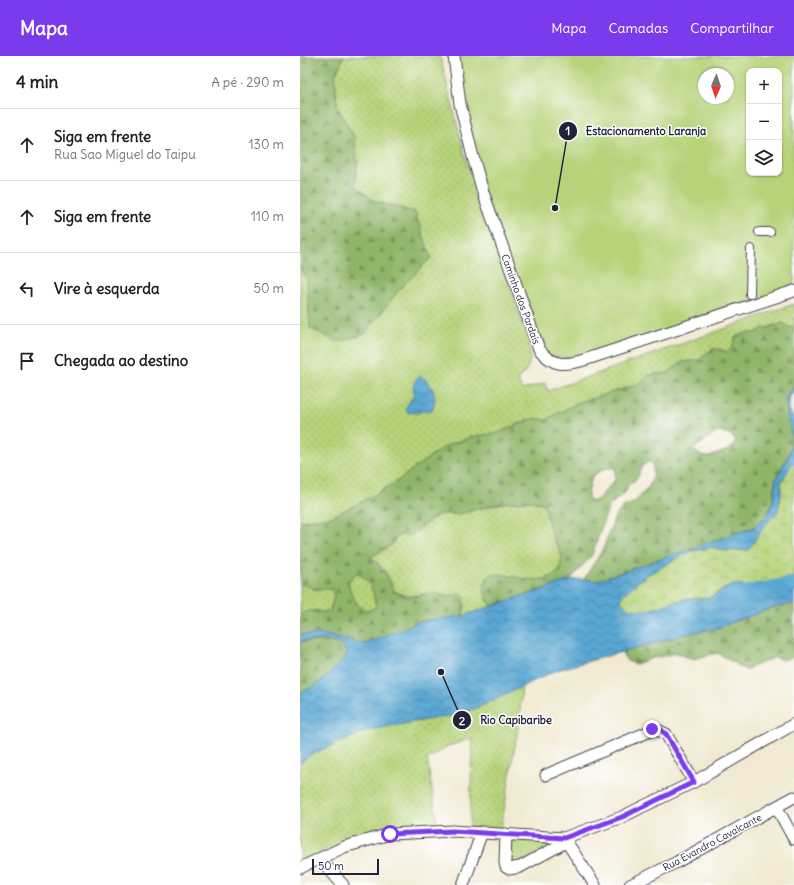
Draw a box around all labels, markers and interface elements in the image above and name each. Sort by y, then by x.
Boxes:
text: Mapa [20,16,68,40]
text: Mapa [551,19,586,37]
text: Camadas [608,19,668,37]
text: Compartilhar [690,19,774,37]
north arrow [698,68,734,104]
map controls [746,68,782,176]
button: + [746,68,782,104]
text: 4 min [16,71,58,93]
text: A pé · 290 m [211,74,284,91]
button: − [746,104,782,140]
callout: Estacionamento Laranja [558,119,714,142]
text: 1 [566,123,570,138]
text: Estacionamento Laranja [586,124,707,138]
text: Siga em frente [54,127,151,146]
icon: ahead [16,134,38,156]
text: 130 m [248,136,284,153]
button: layers [746,140,782,176]
text: Rua Sao Miguel do Taipu [54,146,196,163]
icon: ahead [16,206,38,228]
text: Siga em frente [54,207,151,226]
text: 110 m [251,208,284,225]
street label: Caminho dos Pardais [498,252,543,346]
icon: left [16,278,38,300]
text: Vire à esquerda [54,279,160,298]
text: 50 m [253,280,284,297]
icon: arrive [16,350,38,372]
text: Chegada ao destino [54,351,188,370]
callout: Rio Capibaribe [452,709,559,732]
text: 2 [459,713,466,728]
text: Rio Capibaribe [480,713,552,728]
route end [643,720,661,738]
street label: Rua Evandro Cavalcante [661,811,764,874]
route start [381,825,399,843]
scale bar [312,857,379,876]
text: 50 m [318,859,344,873]

